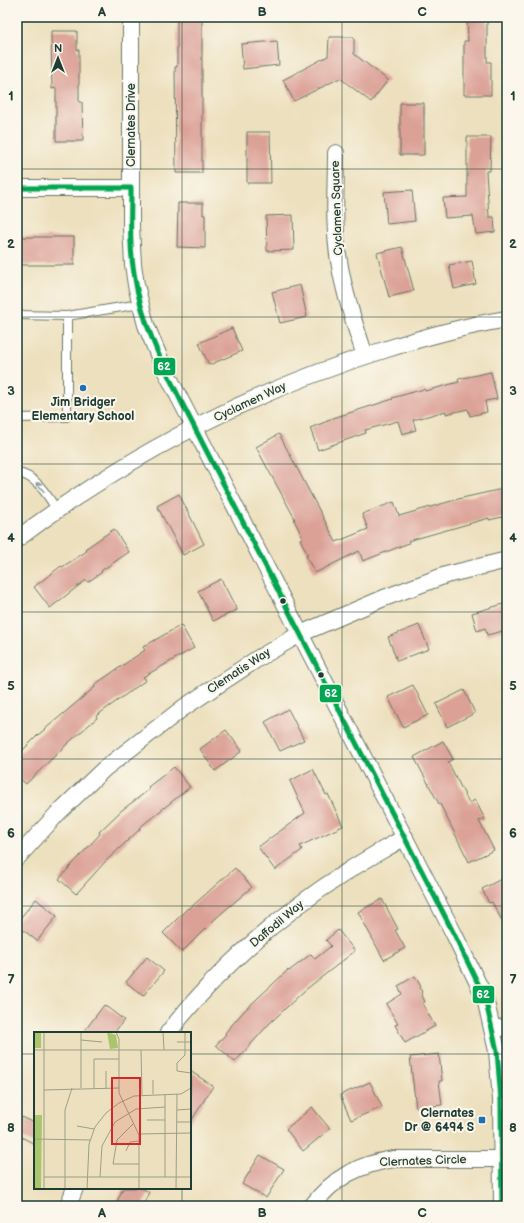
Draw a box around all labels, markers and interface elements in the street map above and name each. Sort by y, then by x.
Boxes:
text: A [97,4,106,20]
text: B [257,4,267,20]
text: C [417,4,427,20]
north arrow [38,38,78,78]
text: N [54,42,62,55]
street label: Clernates Drive [124,83,139,167]
text: 1 [8,88,14,104]
text: 1 [510,88,516,104]
street label: Cyclamen Square [328,160,346,256]
text: 2 [7,236,15,252]
text: 2 [509,236,517,252]
line badge: 62 [153,357,176,376]
text: 62 [157,360,171,373]
street label: Cyclamen Way [211,378,289,425]
text: 3 [7,383,15,399]
marker: Jim Bridger Elementary School [78,383,88,393]
text: 3 [509,383,517,399]
place label: Jim Bridger Elementary School [32,395,134,424]
one-way arrow [36,482,45,492]
text: 4 [7,530,15,546]
text: 4 [509,530,517,546]
unlabelled marker [278,596,288,606]
street label: Clematis Way [204,645,274,697]
unlabelled marker [316,670,326,680]
text: 5 [7,678,15,694]
text: 5 [509,678,517,694]
line badge: 62 [319,684,342,703]
text: 62 [324,687,338,700]
text: 6 [7,825,15,841]
text: 6 [509,825,517,841]
street label: Daffodil Way [247,897,307,951]
text: 7 [7,972,15,988]
text: 7 [509,972,517,988]
line badge: 62 [472,985,495,1004]
text: 62 [476,988,490,1001]
inset map [34,1032,191,1189]
place label: Clernates Dr @ 6494 S [404,1106,474,1135]
marker: Clernates Dr @ 6494 S [477,1115,487,1125]
text: 8 [7,1120,15,1136]
text: 8 [509,1120,517,1136]
street label: Clernates Circle [379,1152,467,1170]
text: A [97,1205,106,1221]
text: B [257,1205,267,1221]
text: C [417,1205,427,1221]

